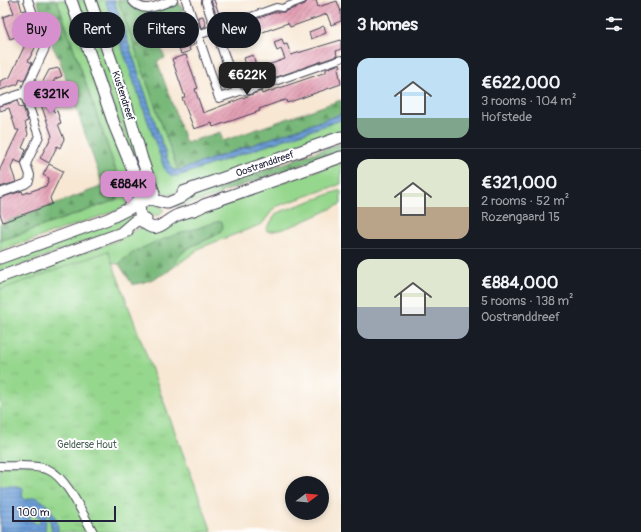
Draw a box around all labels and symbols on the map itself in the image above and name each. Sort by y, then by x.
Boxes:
pin: €622K [219,62,275,96]
street label: Kustendreef [109,69,137,123]
pin: €321K [23,81,79,115]
street label: Oostranddreef [234,148,296,180]
pin: €884K [100,171,156,205]
park label: Gelderse Hout [57,439,118,451]
north arrow [285,476,329,520]
scale bar [12,504,116,523]

